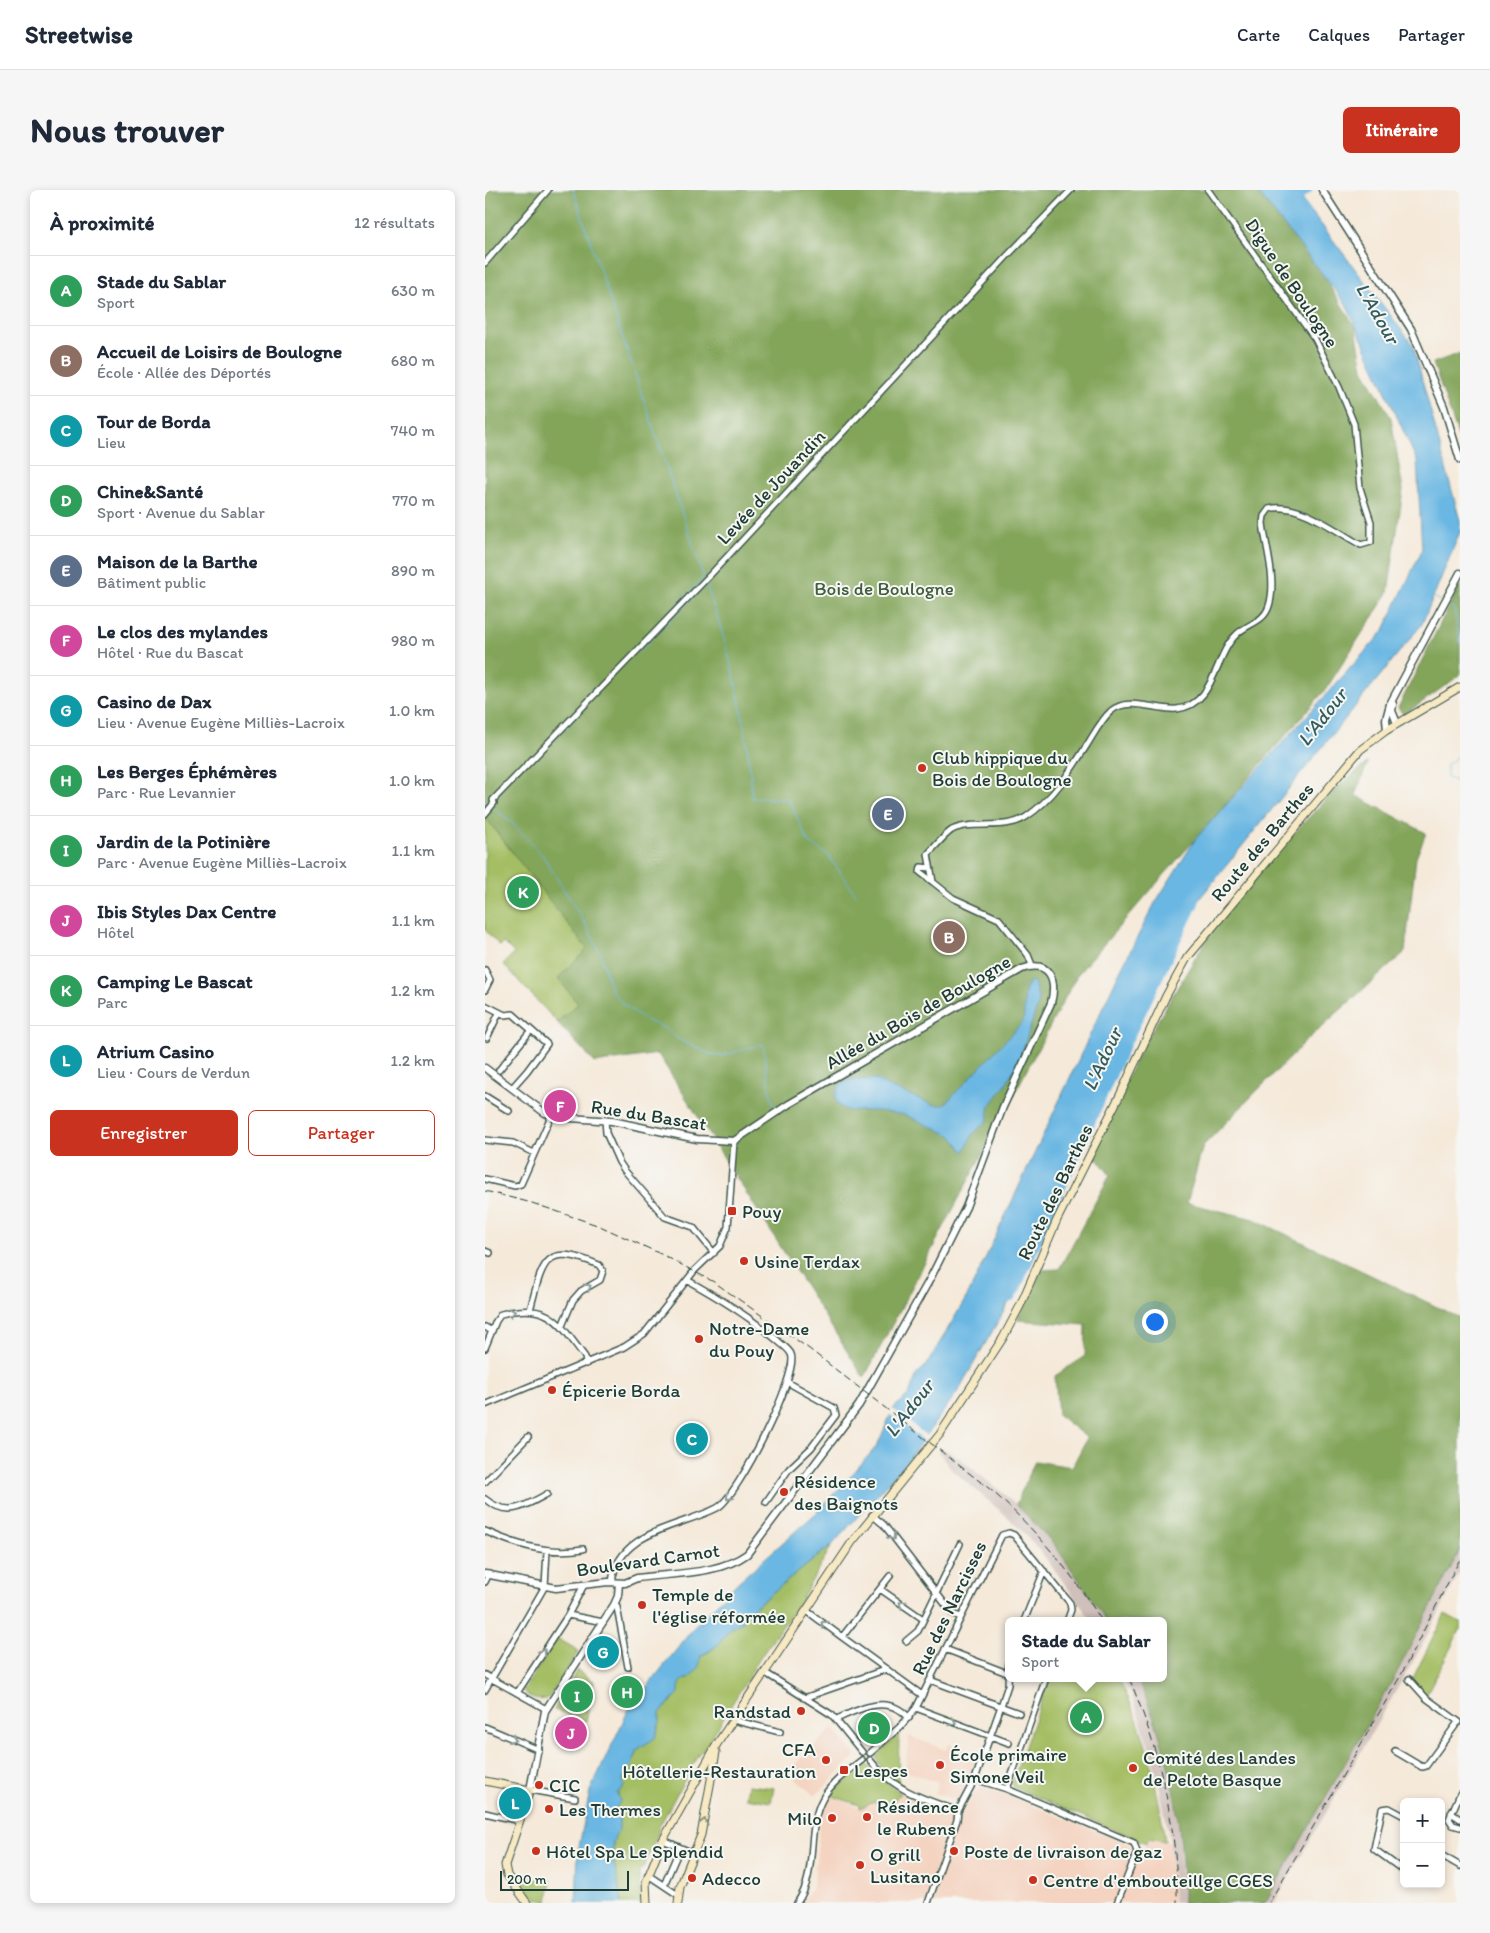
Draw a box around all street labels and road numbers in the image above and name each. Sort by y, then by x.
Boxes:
street label: Digue de Boulogne [1240,214,1344,352]
street label: Levée de Jouandin [712,425,830,549]
street label: Route des Barthes [1206,778,1318,906]
street label: Allée du Bois de Boulogne [821,950,1015,1074]
street label: Rue du Bascat [590,1095,708,1135]
street label: Route des Barthes [1012,1120,1098,1264]
street label: Rue des Narcisses [907,1537,991,1679]
street label: Boulevard Carnot [575,1539,721,1581]

